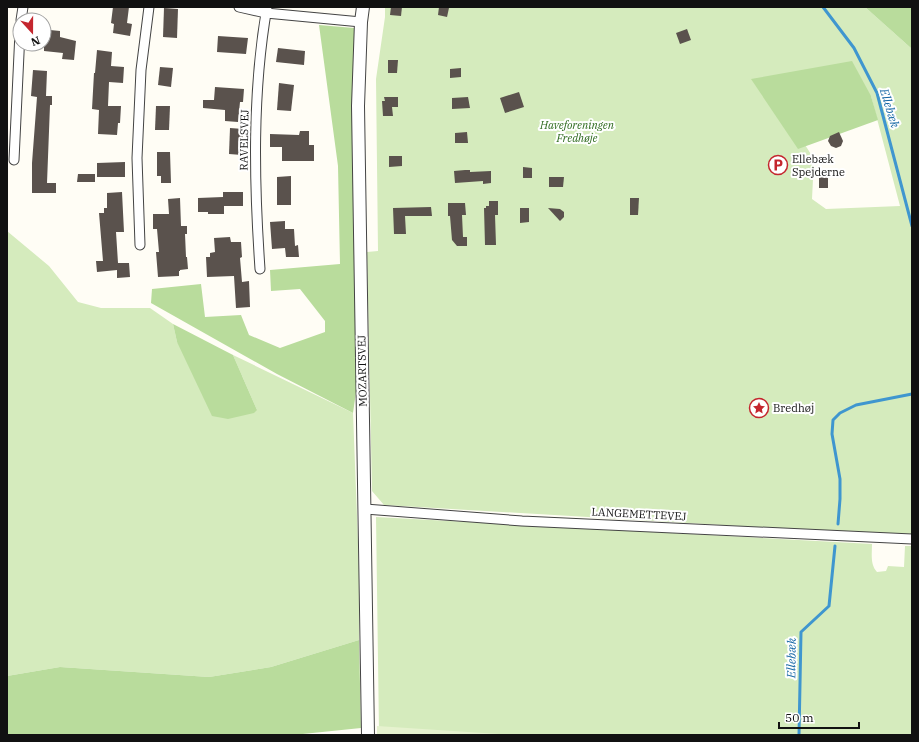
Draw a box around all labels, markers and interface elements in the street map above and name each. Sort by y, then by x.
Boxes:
north arrow [12,12,52,52]
text: N [29,33,42,50]
water label: Ellebæk [877,86,903,130]
street label: RAVELSVEJ [236,109,252,171]
park label: Haveforeningen Fredhøje [539,118,615,145]
place label: Ellebæk Spejderne [792,152,845,179]
parking icon: Ellebæk Spejderne [767,154,789,176]
street label: MOZARTSVEJ [354,335,370,407]
place icon: Bredhøj [748,397,770,419]
place label: Bredhøj [773,401,814,415]
street label: LANGEMETTEVEJ [591,505,687,523]
water label: Ellebæk [783,637,799,679]
scale bar [779,704,859,730]
text: 50 m [785,710,814,725]

